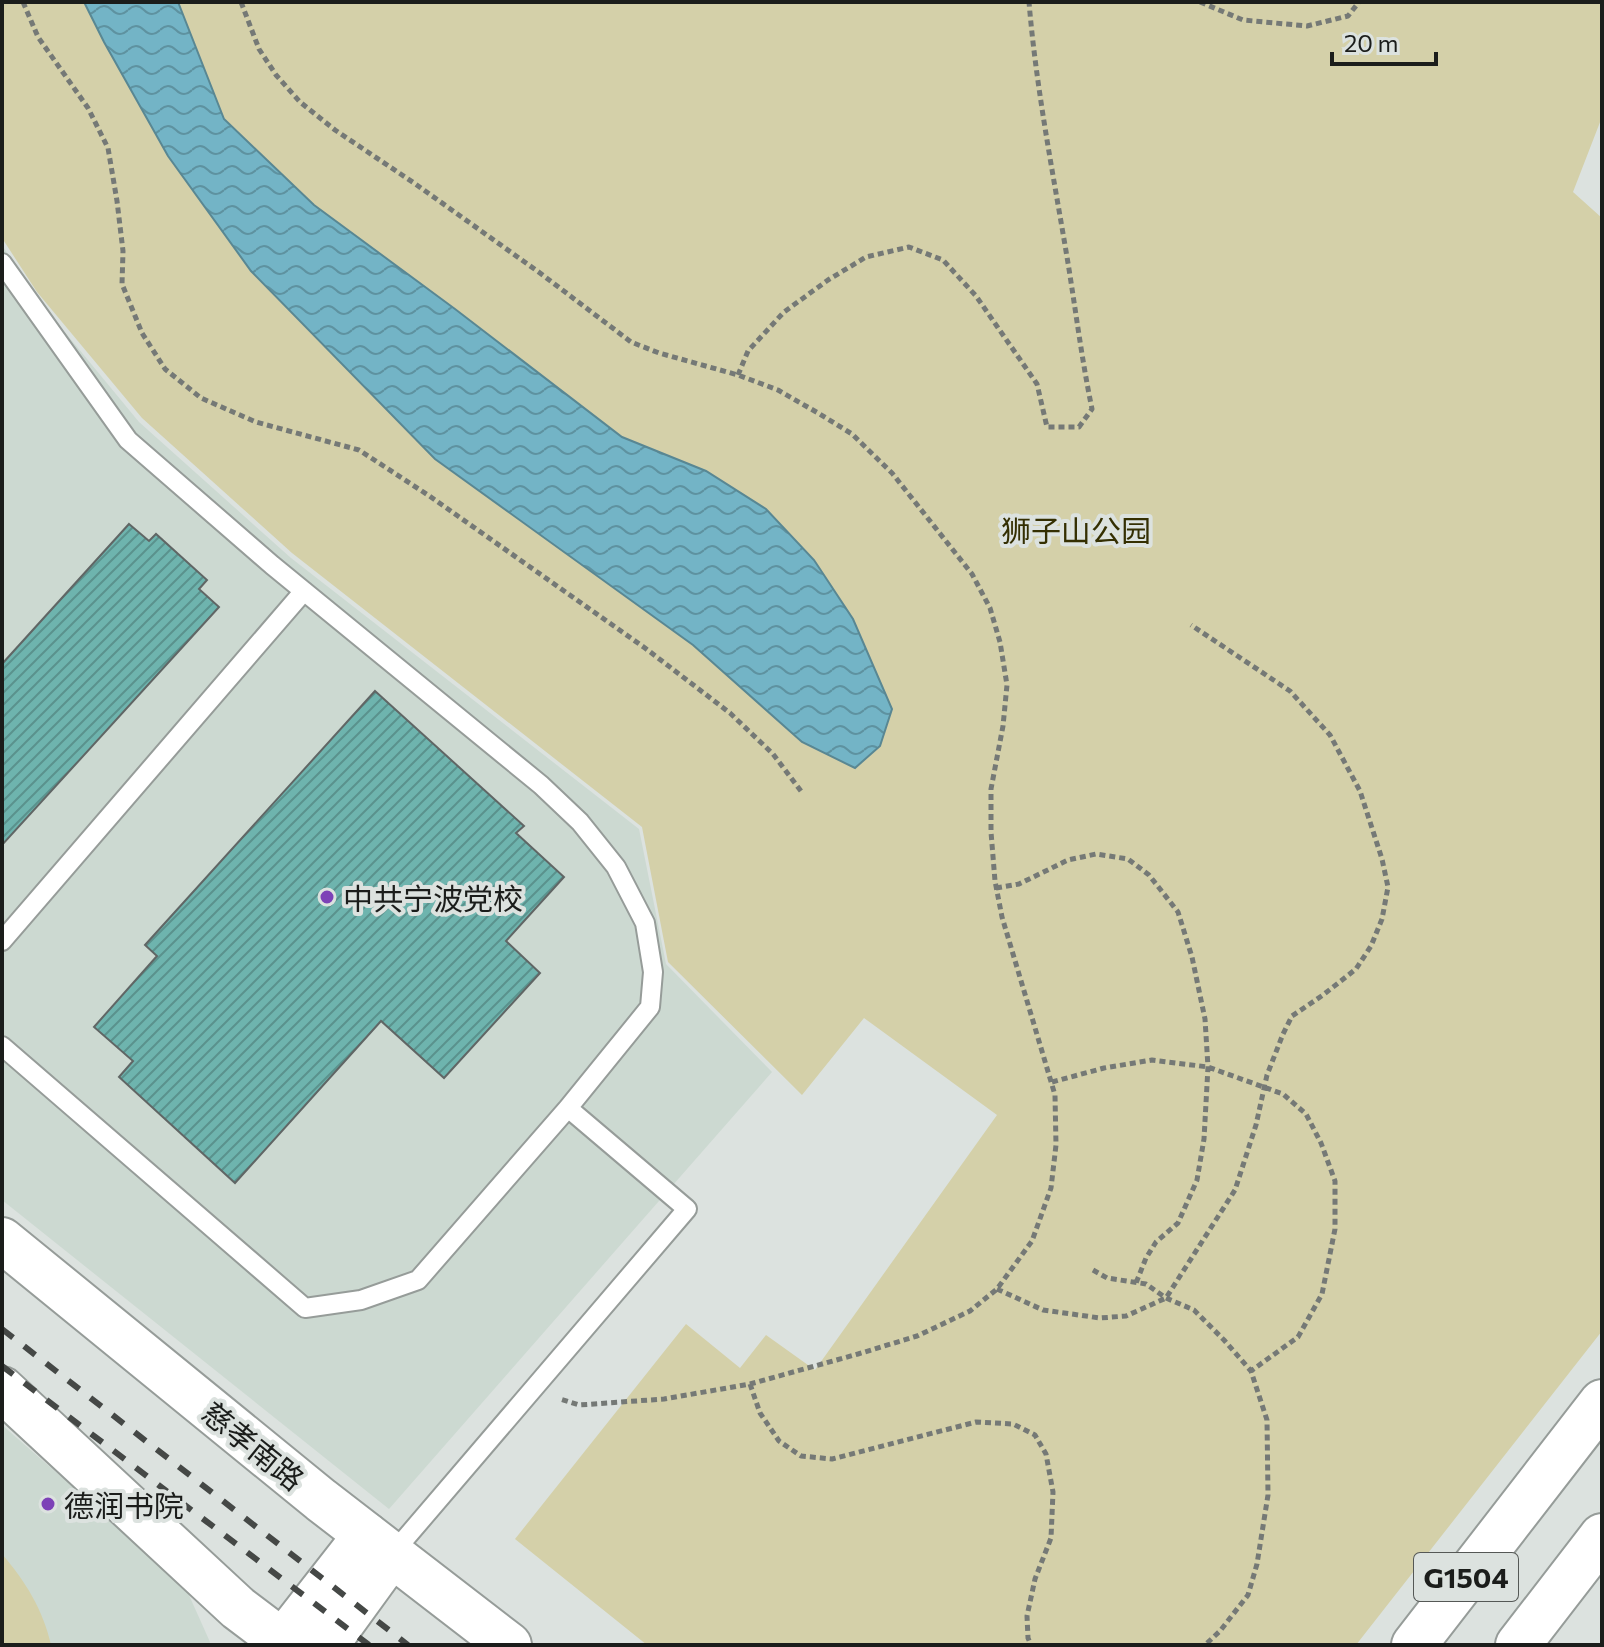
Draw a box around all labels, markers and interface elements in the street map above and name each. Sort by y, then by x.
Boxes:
scale bar [1332,16,1436,66]
text: 20 m [1344,28,1398,57]
park label: 狮子山公园 [1001,511,1151,548]
place label: 中共宁波党校 [343,879,523,916]
marker: 中共宁波党校 [318,888,336,906]
street label: 慈孝南路 [196,1393,312,1497]
place label: 德润书院 [64,1486,184,1523]
marker: 德润书院 [39,1495,57,1513]
road number: G1504 [1414,1553,1518,1601]

